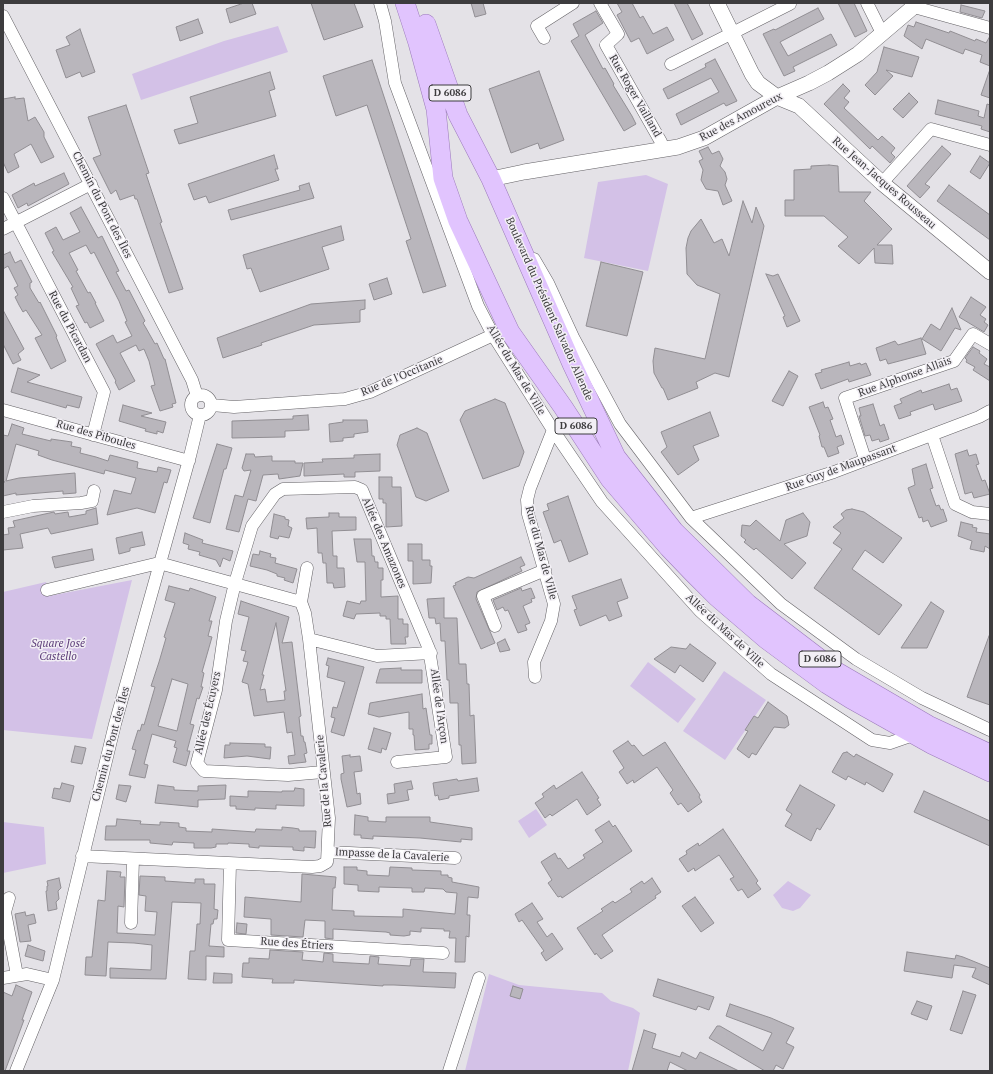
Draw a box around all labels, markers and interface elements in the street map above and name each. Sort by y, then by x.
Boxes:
street label: Rue Roger Vailland [606,52,664,140]
road number: D 6086 [429,85,471,101]
street label: Rue des Amoureux [697,90,785,144]
street label: Rue Jean-Jacques Rousseau [829,134,939,232]
street label: Chemin du Pont des Îles [69,149,135,261]
street label: Boulevard du Président Salvador Allende [502,215,596,403]
street label: Rue du Picardan [45,289,95,365]
street label: Allée du Mas de Ville [484,323,548,417]
street label: Rue de l'Occitanie [359,353,445,399]
street label: Rue Alphonse Allais [857,354,953,400]
street label: Rue des Piboules [55,417,137,453]
road number: D 6086 [555,418,597,434]
street label: Rue Guy de Maupassant [784,442,898,494]
street label: Allée des Amazones [359,495,409,591]
street label: Rue du Mas de Ville [522,505,560,601]
street label: Allée du Mas de Ville [683,591,767,671]
park label: Square José Castello [31,637,85,663]
road number: D 6086 [799,651,841,667]
street label: Allée de l'Arçon [427,668,451,744]
street label: Allée des Écuyers [192,670,224,756]
street label: Chemin du Pont des Îles [89,685,133,803]
street label: Rue de la Cavalerie [313,734,335,828]
street label: Impasse de la Cavalerie [335,845,449,865]
street label: Rue des Étriers [260,935,334,953]

